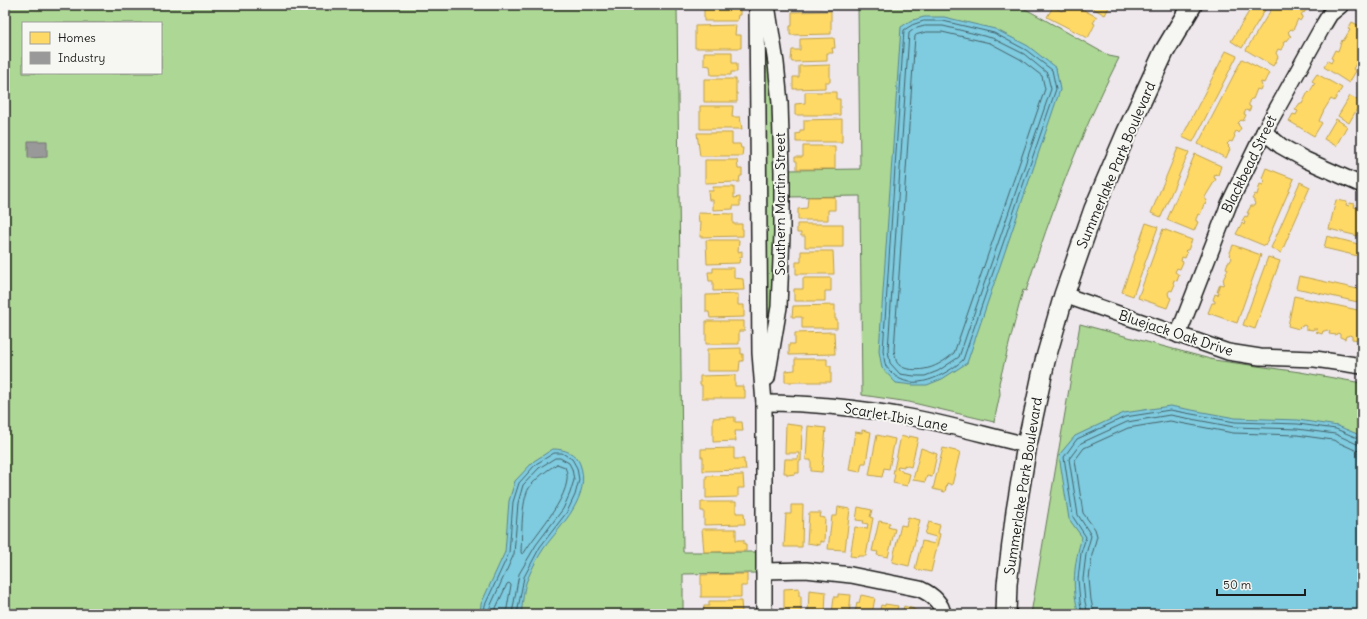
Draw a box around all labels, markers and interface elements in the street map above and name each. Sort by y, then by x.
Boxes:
legend [22,22,162,74]
text: Homes [58,30,96,45]
text: Industry [58,50,105,65]
street label: Summerlake Park Boulevard [1073,79,1159,251]
street label: Blackbead Street [1218,112,1281,216]
street label: Southern Martin Street [771,132,789,275]
street label: Bluejack Oak Drive [1117,306,1235,360]
street label: Summerlake Park Boulevard [1000,396,1046,576]
street label: Scarlet Ibis Lane [843,399,949,435]
scale bar [1217,571,1305,597]
text: 50 m [1223,577,1252,592]

